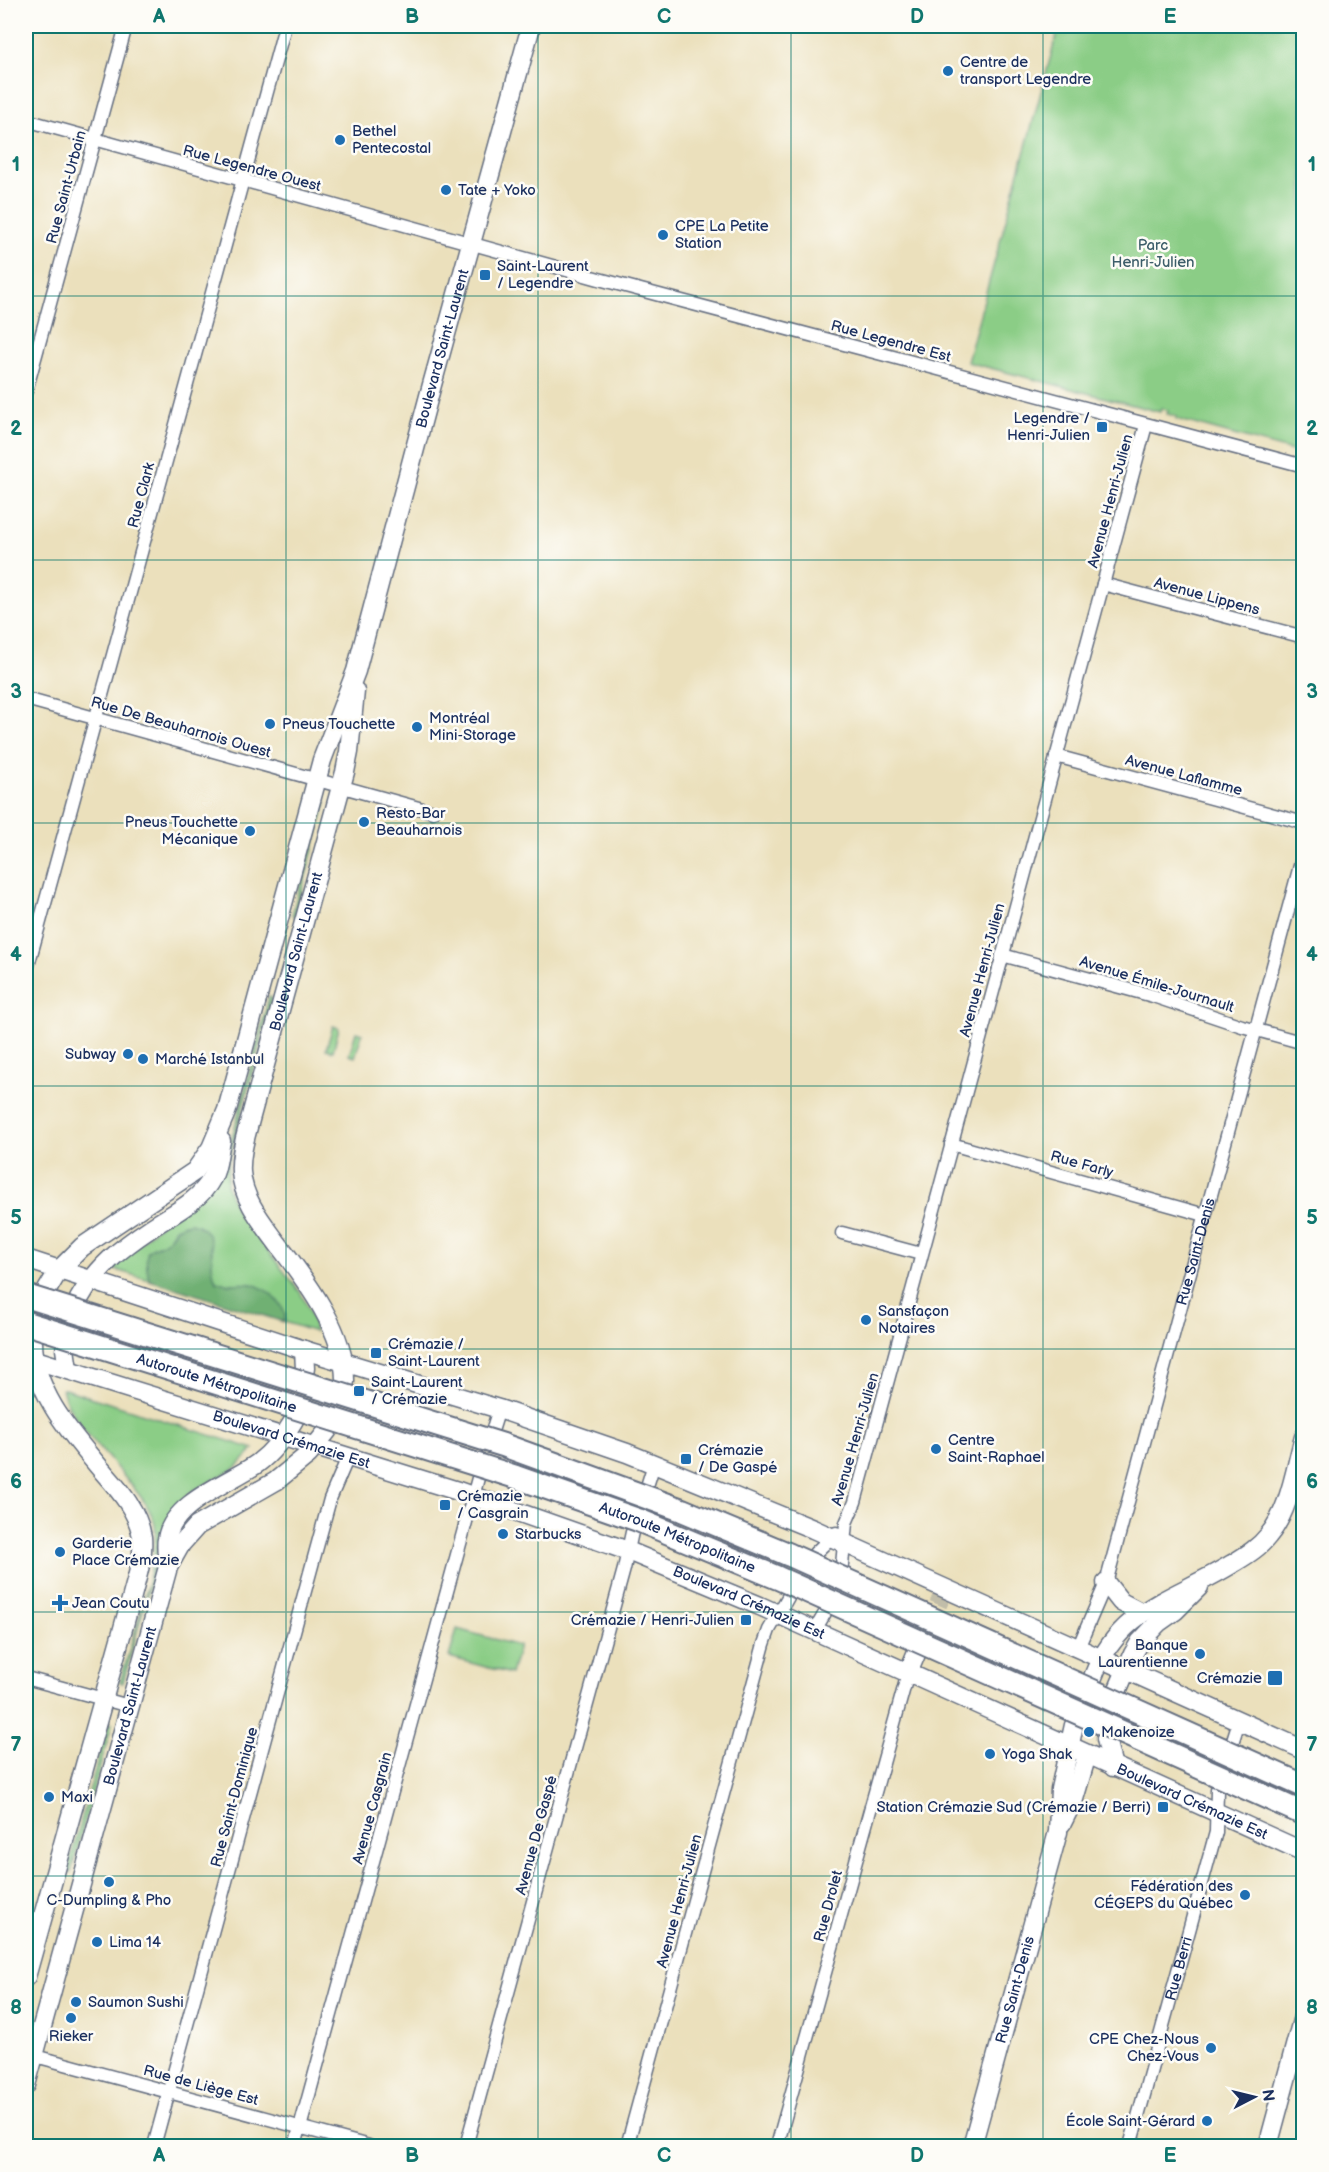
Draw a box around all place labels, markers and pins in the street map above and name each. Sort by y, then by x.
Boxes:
place label: Centre de transport Legendre [960,53,1091,89]
marker: Centre de transport Legendre [941,64,955,78]
place label: Bethel Pentecostal [352,122,431,158]
marker: Bethel Pentecostal [333,133,347,147]
place label: Tate + Yoko [458,181,536,200]
marker: Tate + Yoko [439,183,453,197]
place label: CPE La Petite Station [675,217,769,253]
marker: CPE La Petite Station [656,228,670,242]
place label: Saint-Laurent / Legendre [497,257,589,293]
marker: Saint-Laurent / Legendre [478,268,492,282]
place label: Legendre / Henri-Julien [1007,409,1090,445]
marker: Legendre / Henri-Julien [1095,420,1109,434]
place label: Montréal Mini-Storage [429,709,516,745]
place label: Pneus Touchette [282,715,395,734]
marker: Pneus Touchette [263,717,277,731]
marker: Montréal Mini-Storage [410,720,424,734]
place label: Resto-Bar Beauharnois [376,804,463,840]
place label: Pneus Touchette Mécanique [125,813,238,849]
marker: Resto-Bar Beauharnois [357,815,371,829]
marker: Pneus Touchette Mécanique [243,824,257,838]
place label: Subway [65,1045,116,1064]
marker: Subway [121,1047,135,1061]
place label: Marché Istanbul [155,1050,264,1069]
marker: Marché Istanbul [136,1052,150,1066]
place label: Sansfaçon Notaires [878,1302,949,1338]
marker: Sansfaçon Notaires [859,1313,873,1327]
place label: Crémazie / Saint-Laurent [388,1335,480,1371]
marker: Crémazie / Saint-Laurent [369,1346,383,1360]
place label: Saint-Laurent / Crémazie [371,1373,463,1409]
marker: Saint-Laurent / Crémazie [352,1384,366,1398]
place label: Centre Saint-Raphael [948,1431,1045,1467]
place label: Crémazie / De Gaspé [698,1441,777,1477]
marker: Centre Saint-Raphael [929,1442,943,1456]
marker: Crémazie / De Gaspé [679,1452,693,1466]
place label: Crémazie / Casgrain [457,1487,529,1523]
marker: Crémazie / Casgrain [438,1498,452,1512]
place label: Starbucks [515,1525,582,1544]
marker: Starbucks [496,1527,510,1541]
place label: Garderie Place Crémazie [72,1534,179,1570]
marker: Garderie Place Crémazie [53,1545,67,1559]
place label: Jean Coutu [72,1594,150,1613]
marker: Jean Coutu [53,1596,67,1610]
place label: Crémazie / Henri-Julien [571,1611,734,1630]
marker: Crémazie / Henri-Julien [739,1613,753,1627]
place label: Banque Laurentienne [1098,1636,1188,1672]
marker: Banque Laurentienne [1193,1647,1207,1661]
place label: Crémazie [1197,1669,1262,1688]
marker: Crémazie [1266,1669,1284,1687]
place label: Makenoize [1101,1723,1175,1742]
marker: Makenoize [1082,1725,1096,1739]
place label: Yoga Shak [1001,1745,1073,1764]
marker: Yoga Shak [983,1747,997,1761]
place label: Maxi [61,1788,93,1807]
marker: Maxi [42,1790,56,1804]
place label: Station Crémazie Sud (Crémazie / Berri) [876,1798,1151,1817]
marker: Station Crémazie Sud (Crémazie / Berri) [1156,1800,1170,1814]
marker: C-Dumpling & Pho [102,1875,116,1889]
place label: Fédération des CÉGEPS du Québec [1094,1877,1234,1913]
marker: Fédération des CÉGEPS du Québec [1238,1888,1252,1902]
place label: C-Dumpling & Pho [47,1891,171,1910]
place label: Lima 14 [109,1933,161,1952]
marker: Lima 14 [90,1935,104,1949]
place label: Saumon Sushi [88,1993,184,2012]
marker: Saumon Sushi [69,1995,83,2009]
marker: Rieker [64,2011,78,2025]
place label: Rieker [49,2027,94,2046]
place label: CPE Chez-Nous Chez-Vous [1089,2030,1200,2066]
marker: CPE Chez-Nous Chez-Vous [1204,2041,1218,2055]
place label: École Saint-Gérard [1066,2112,1195,2131]
marker: École Saint-Gérard [1200,2114,1214,2128]

